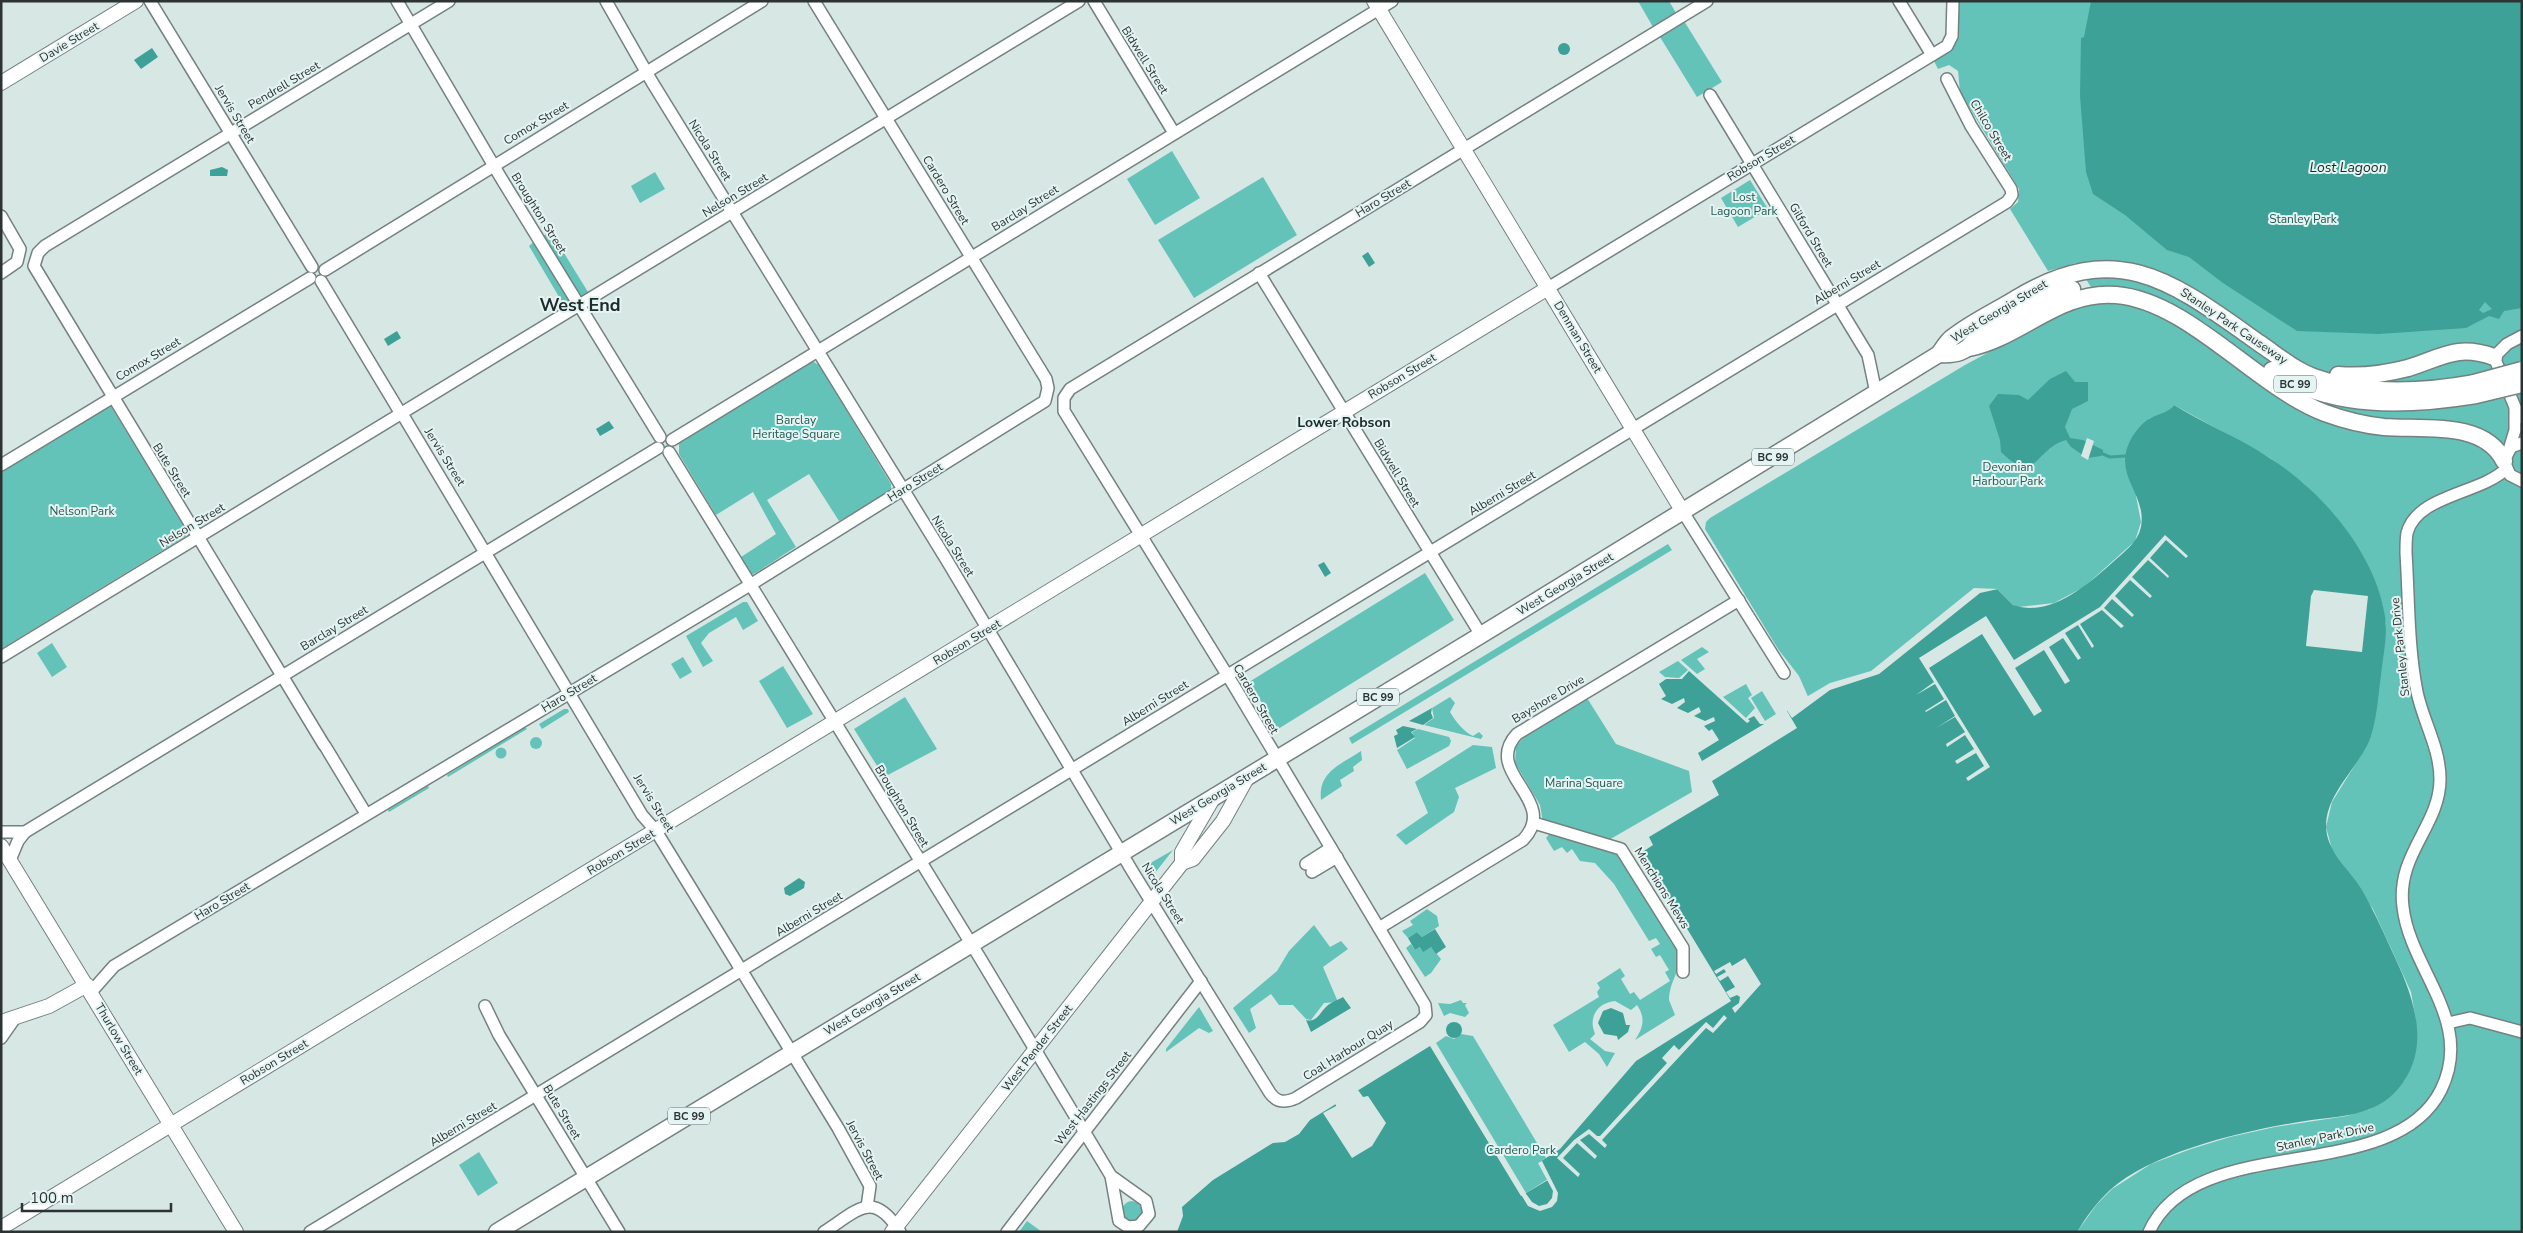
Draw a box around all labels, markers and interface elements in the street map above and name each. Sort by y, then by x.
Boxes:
street label: Davie Street [36,18,102,66]
street label: Bidwell Street [1118,23,1173,98]
street label: Pendrell Street [245,57,324,113]
street label: Jervis Street [211,81,259,147]
street label: Chilco Street [1966,96,2016,164]
street label: Comox Street [500,97,572,149]
street label: Nicola Street [685,116,736,184]
street label: Robson Street [1724,131,1799,185]
street label: Cardero Street [919,152,973,228]
water label: Lost Lagoon [2309,158,2387,177]
street label: Broughton Street [508,169,571,257]
street label: Nelson Street [699,169,771,221]
street label: Haro Street [1352,175,1414,221]
street label: Barclay Street [988,181,1062,235]
park label: Lost Lagoon Park [1710,189,1779,219]
street label: Gilford Street [1785,200,1837,271]
park label: Stanley Park [2269,211,2338,227]
street label: Alberni Street [1811,255,1884,308]
street label: West Georgia Street [1948,275,2051,346]
street label: Stanley Park Causeway [2177,284,2292,368]
district label: West End [539,293,621,317]
street label: Denman Street [1550,298,1606,377]
street label: Comox Street [112,333,184,385]
street label: Robson Street [1365,349,1440,403]
road number: BC 99 [2274,376,2316,392]
park label: Barclay Heritage Square [752,412,840,442]
district label: Lower Robson [1297,413,1391,432]
street label: Jervis Street [420,424,470,490]
street label: Bidwell Street [1370,436,1424,511]
street label: Bute Street [149,440,195,501]
road number: BC 99 [1752,448,1794,466]
street label: Haro Street [884,458,946,505]
park label: Devonian Harbour Park [1972,459,2045,489]
street label: Alberni Street [1466,466,1539,519]
street label: Nelson Street [156,499,228,551]
park label: Nelson Park [49,503,116,519]
street label: Nicola Street [928,512,979,580]
street label: West Georgia Street [1514,548,1617,619]
street label: Stanley Park Drive [2387,597,2413,697]
street label: Barclay Street [297,601,371,654]
street label: Robson Street [930,615,1005,669]
street label: Cardero Street [1229,661,1283,738]
street label: Haro Street [538,670,600,716]
street label: Bayshore Drive [1509,671,1587,727]
street label: Alberni Street [1119,676,1192,730]
road number: BC 99 [1357,689,1399,706]
street label: West Georgia Street [1167,758,1270,829]
street label: Broughton Street [871,762,933,851]
street label: Jervis Street [629,770,679,836]
park label: Marina Square [1545,775,1623,791]
street label: Robson Street [584,825,659,879]
street label: Menchions Mews [1630,844,1694,932]
street label: Nicola Street [1138,859,1189,927]
street label: Haro Street [191,878,253,924]
street label: Alberni Street [773,887,846,940]
street label: West Georgia Street [821,968,924,1039]
street label: Thurlow Street [91,1000,147,1079]
street label: West Pender Street [998,1001,1076,1095]
street label: Coal Harbour Quay [1300,1015,1397,1084]
street label: Robson Street [237,1035,312,1089]
street label: West Hastings Street [1051,1047,1135,1148]
street label: Bute Street [539,1082,585,1143]
street label: Alberni Street [427,1097,500,1150]
road number: BC 99 [668,1108,710,1124]
street label: Jervis Street [842,1116,888,1183]
street label: Stanley Park Drive [2275,1119,2375,1155]
park label: Cardero Park [1486,1142,1557,1158]
scale bar [22,1180,171,1212]
text: 100 m [30,1188,74,1208]

